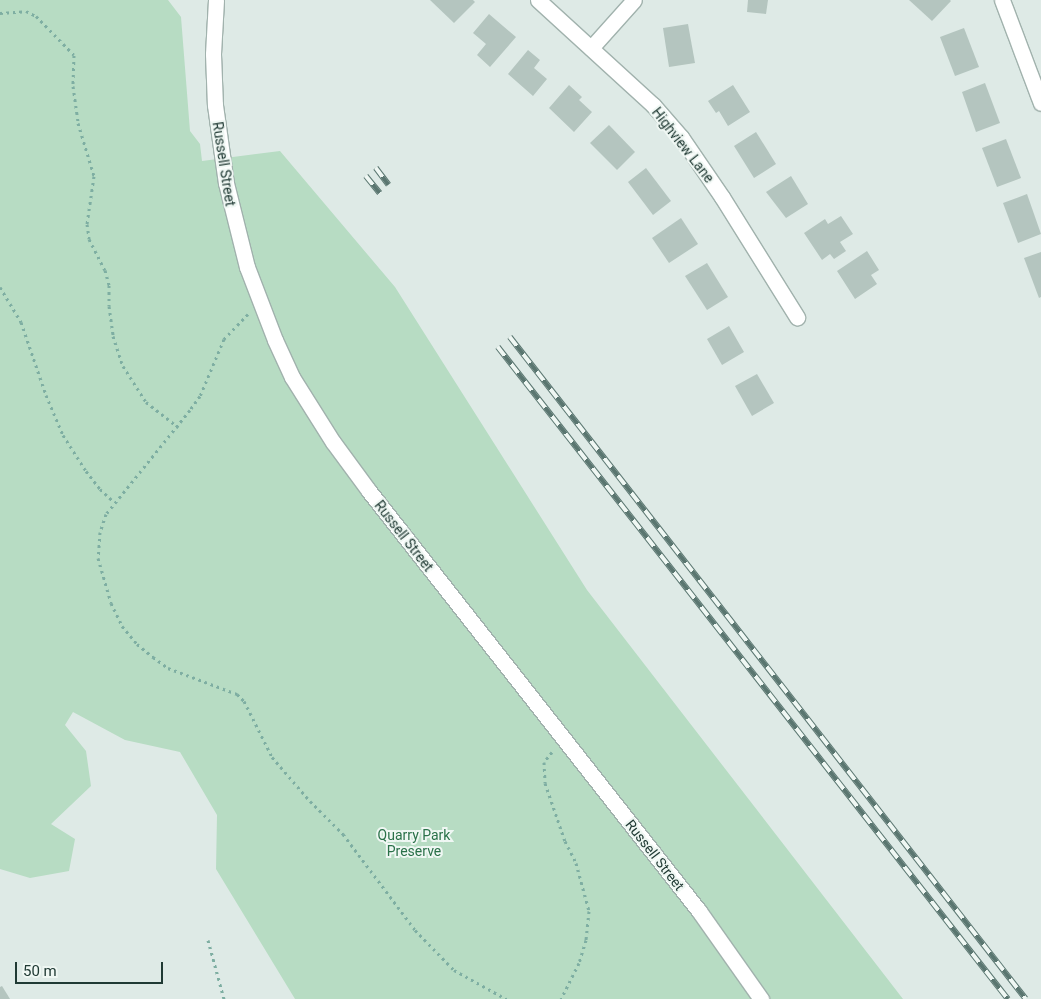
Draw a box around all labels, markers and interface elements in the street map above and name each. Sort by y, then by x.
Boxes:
street label: Highview Lane [648,104,718,186]
street label: Russell Street [209,120,239,208]
street label: Russell Street [371,497,437,575]
street label: Russell Street [622,816,688,894]
park label: Quarry Park Preserve [378,827,450,860]
scale bar [18,952,165,984]
text: 50 m [23,962,57,980]

